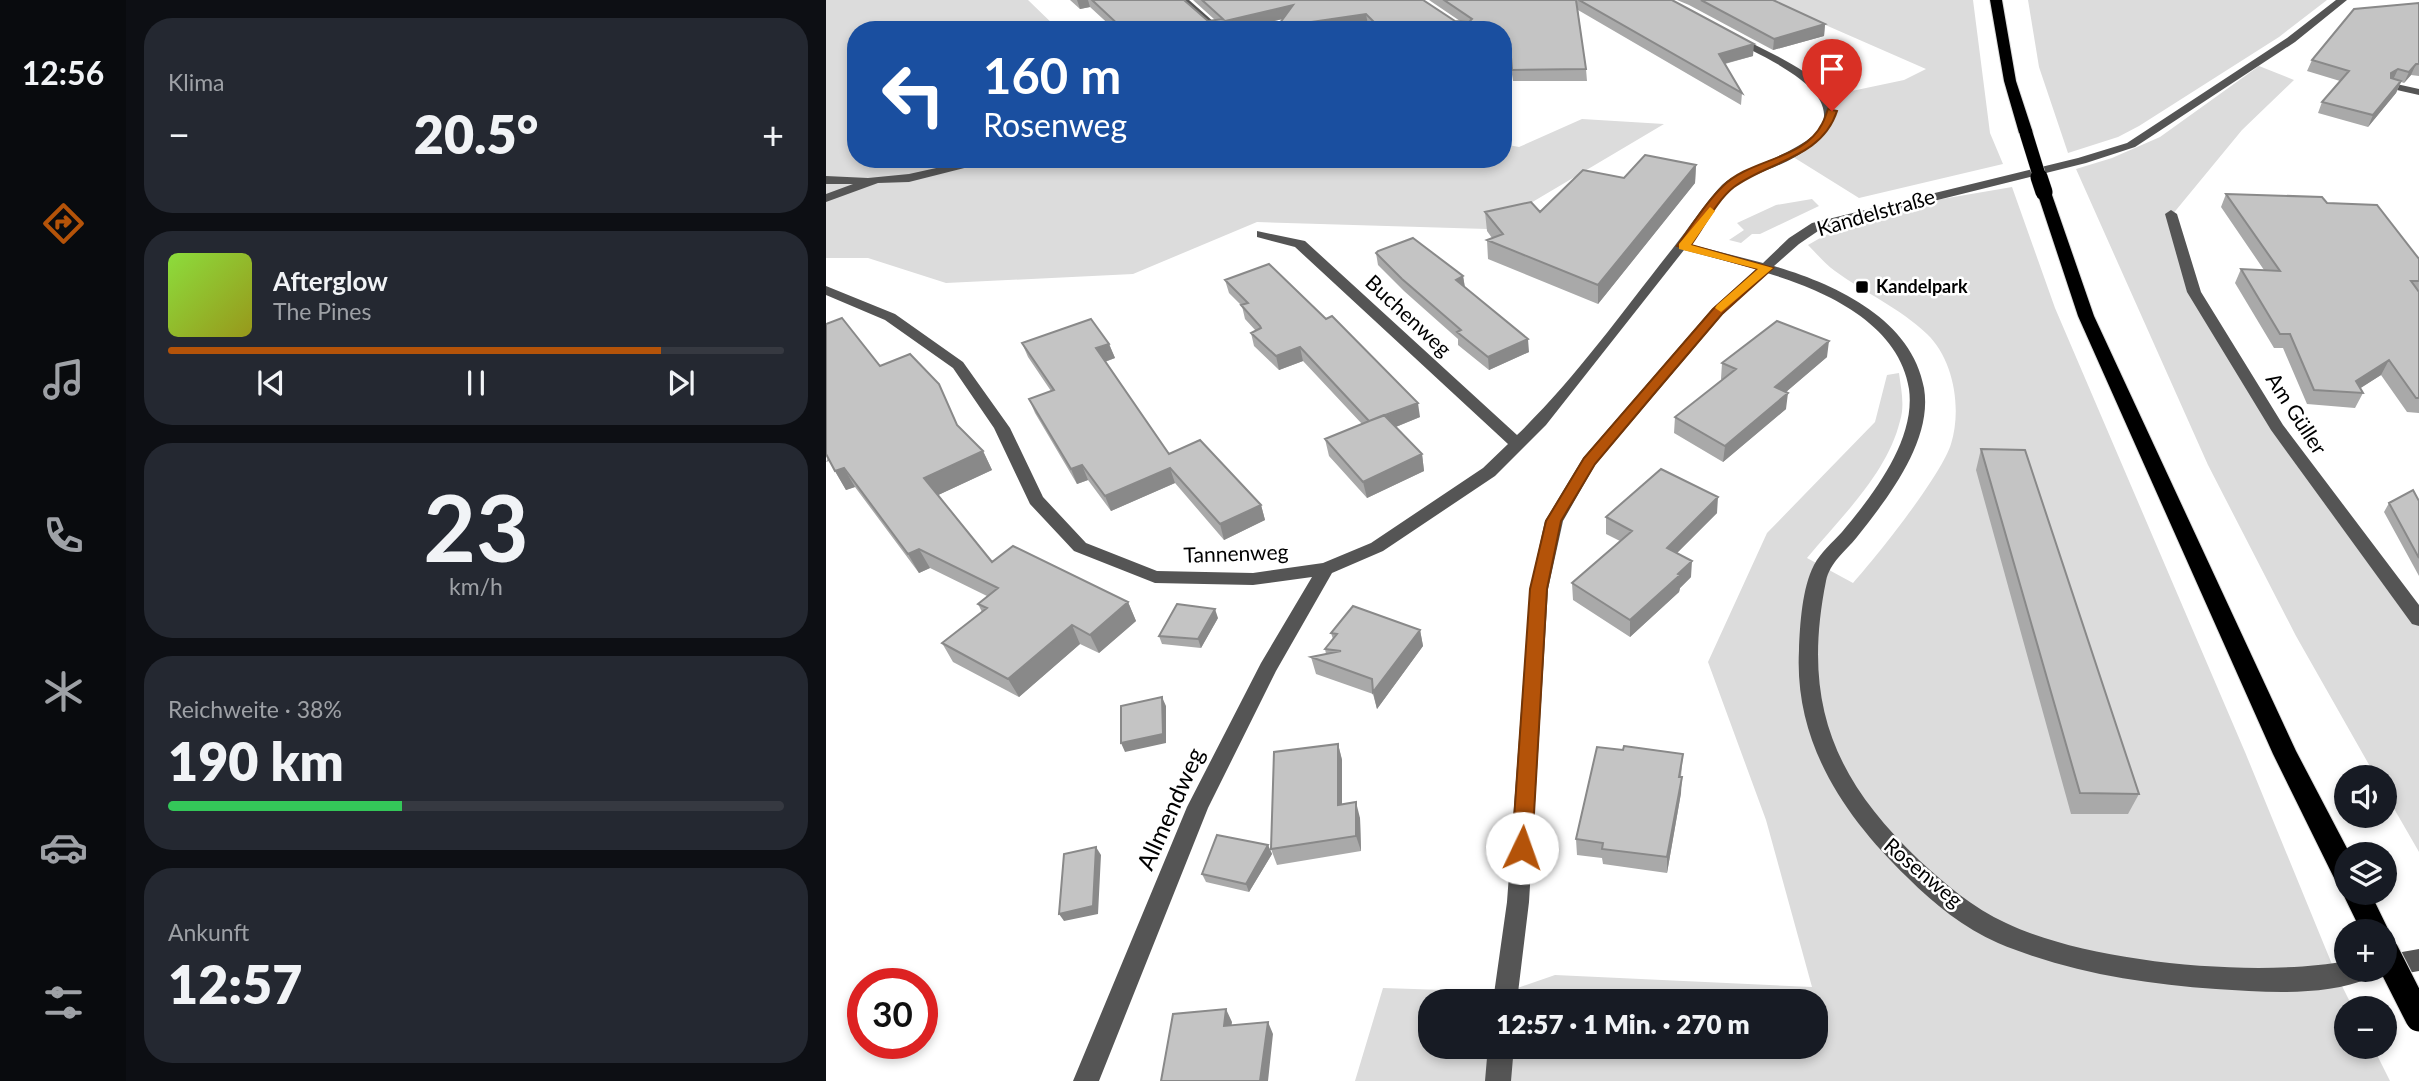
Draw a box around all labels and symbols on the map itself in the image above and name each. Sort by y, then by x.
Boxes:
pin [1802,39,1862,111]
street label: Kandelstraße [1814,183,1937,240]
street label: Buchenweg [1361,269,1457,361]
place label: Kandelpark [1876,275,1968,297]
marker: Kandelpark [1854,279,1870,295]
street label: Am Güller [2262,368,2333,459]
street label: Tannenweg [1183,538,1289,567]
street label: Allmendweg [1130,743,1209,874]
position arrow [1485,811,1559,885]
street label: Rosenweg [1880,832,1968,912]
speed limit sign: 30 [847,968,938,1059]

